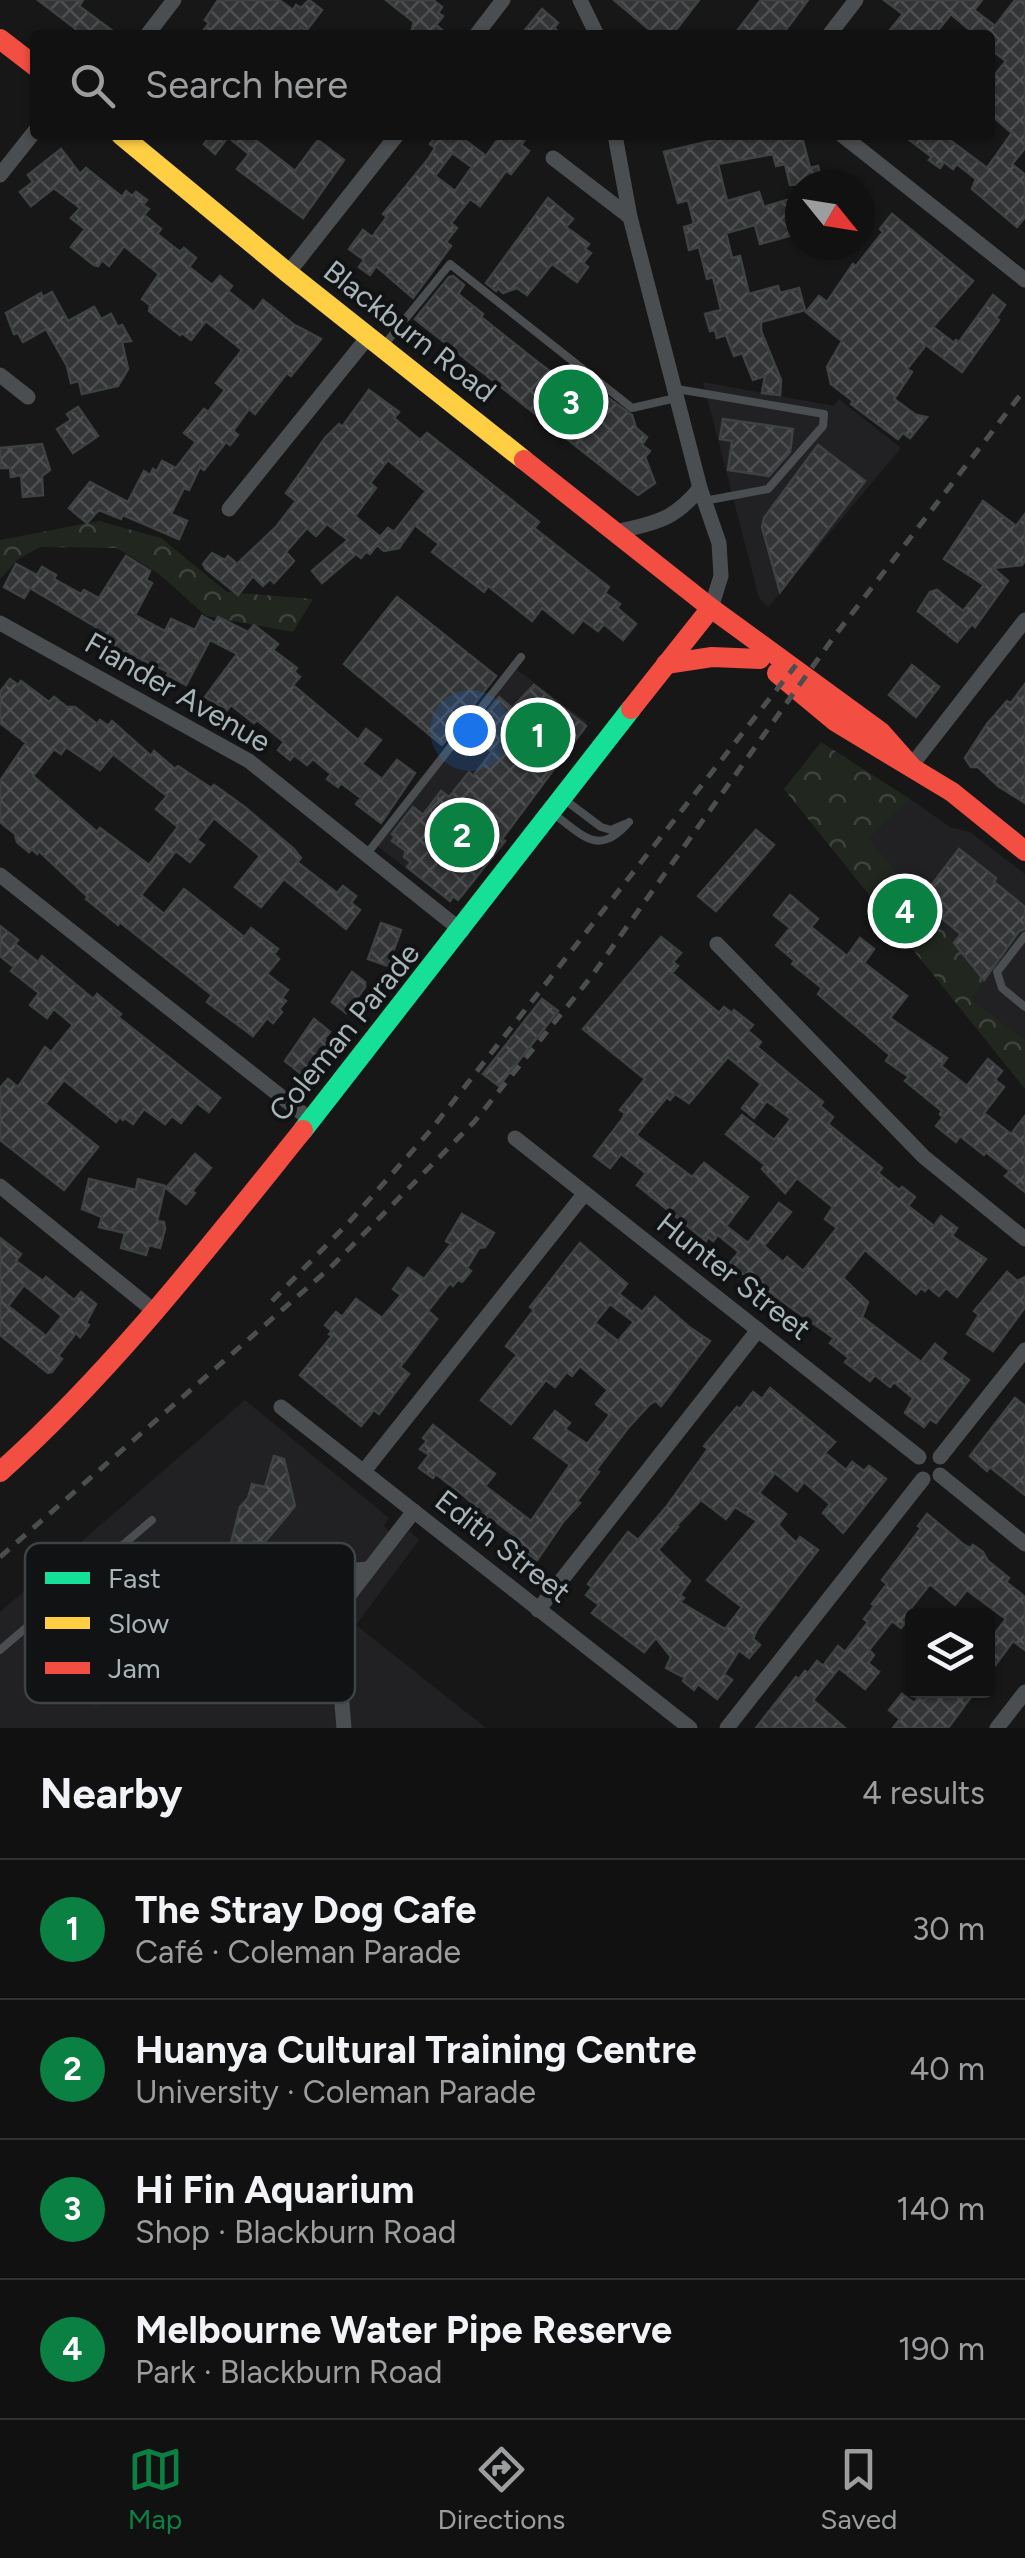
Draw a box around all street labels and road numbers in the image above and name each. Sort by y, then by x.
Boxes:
street label: Blackburn Road [316,252,504,410]
street label: Fiander Avenue [79,624,277,760]
street label: Coleman Parade [261,935,427,1129]
street label: Hunter Street [650,1204,818,1348]
street label: Edith Street [428,1482,578,1610]

